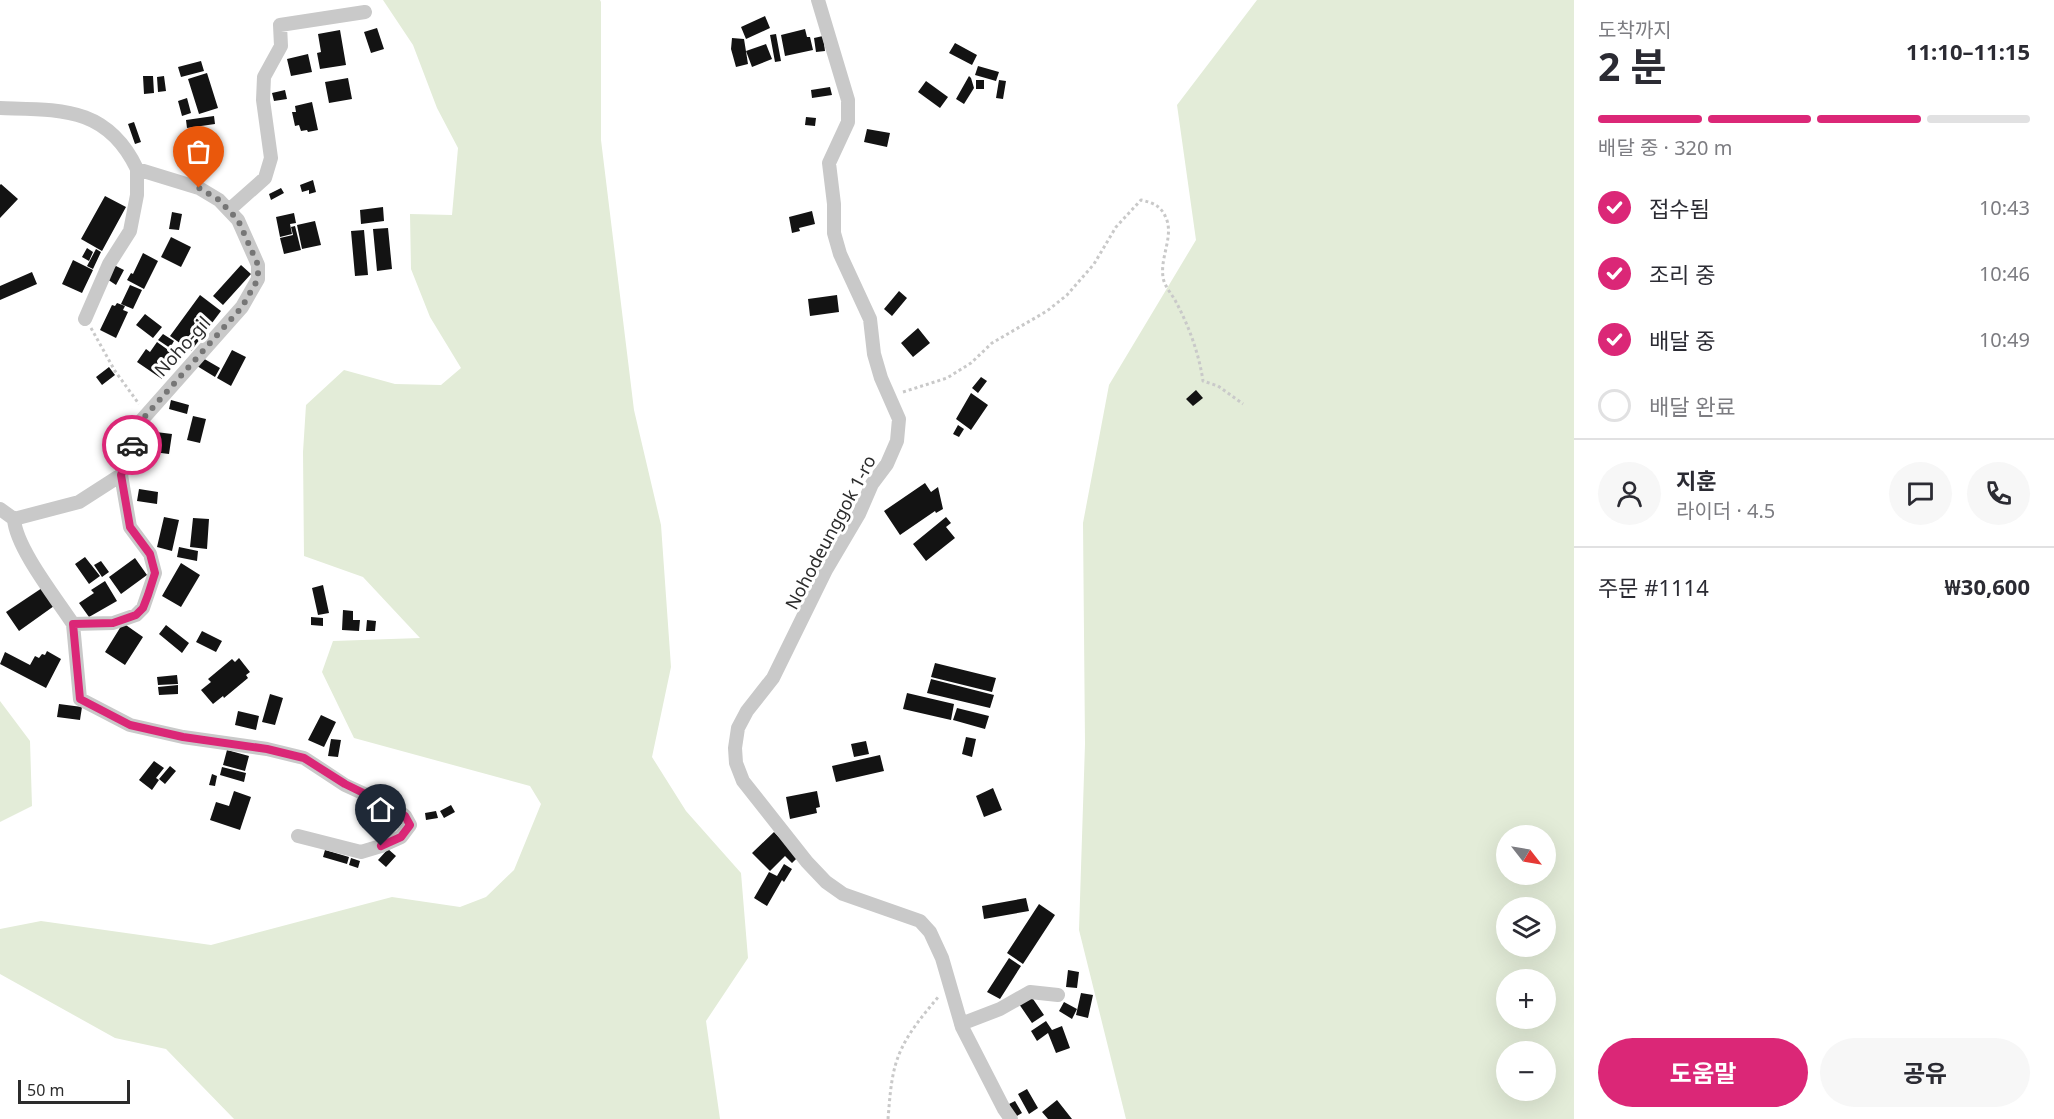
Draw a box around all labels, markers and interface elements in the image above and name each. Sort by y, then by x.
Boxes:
text: 도착까지 [1598,16,1672,43]
text: 11:10–11:15 [1906,36,2030,66]
text: 2 분 [1598,39,1666,92]
pin [173,126,224,188]
text: 배달 중 · 320 m [1598,134,1732,161]
icon: bag [182,135,215,168]
icon: check [1598,191,1631,224]
text: 접수됨 [1649,193,1710,223]
text: 10:43 [1979,194,2030,221]
icon: check [1598,257,1631,290]
text: 조리 중 [1649,259,1715,289]
text: 10:46 [1979,260,2030,287]
street label: Noho-gil [149,311,215,381]
icon: check [1598,323,1631,356]
text: 배달 중 [1649,325,1715,355]
text: 10:49 [1979,326,2030,353]
text: 배달 완료 [1649,391,1736,421]
courier [102,415,162,475]
icon: car [116,429,149,462]
street label: Nohodeunggok 1-ro [779,451,881,613]
button: person [1598,462,1661,525]
button: chat [1889,462,1952,525]
button: phone [1967,462,2030,525]
text: 지훈 [1676,465,1716,495]
text: 라이더 · 4.5 [1676,497,1775,524]
text: ₩30,600 [1945,571,2030,601]
text: 주문 #1114 [1598,572,1709,602]
pin [355,784,406,846]
icon: home [364,793,397,826]
north arrow [1496,825,1556,885]
map controls [1496,825,1556,1101]
button: layers [1496,897,1556,957]
button: + [1496,969,1556,1029]
button: 도움말 [1598,1038,1808,1107]
button: 공유 [1820,1038,2030,1107]
button: − [1496,1041,1556,1101]
scale bar [18,1077,130,1104]
text: 50 m [27,1079,64,1101]

